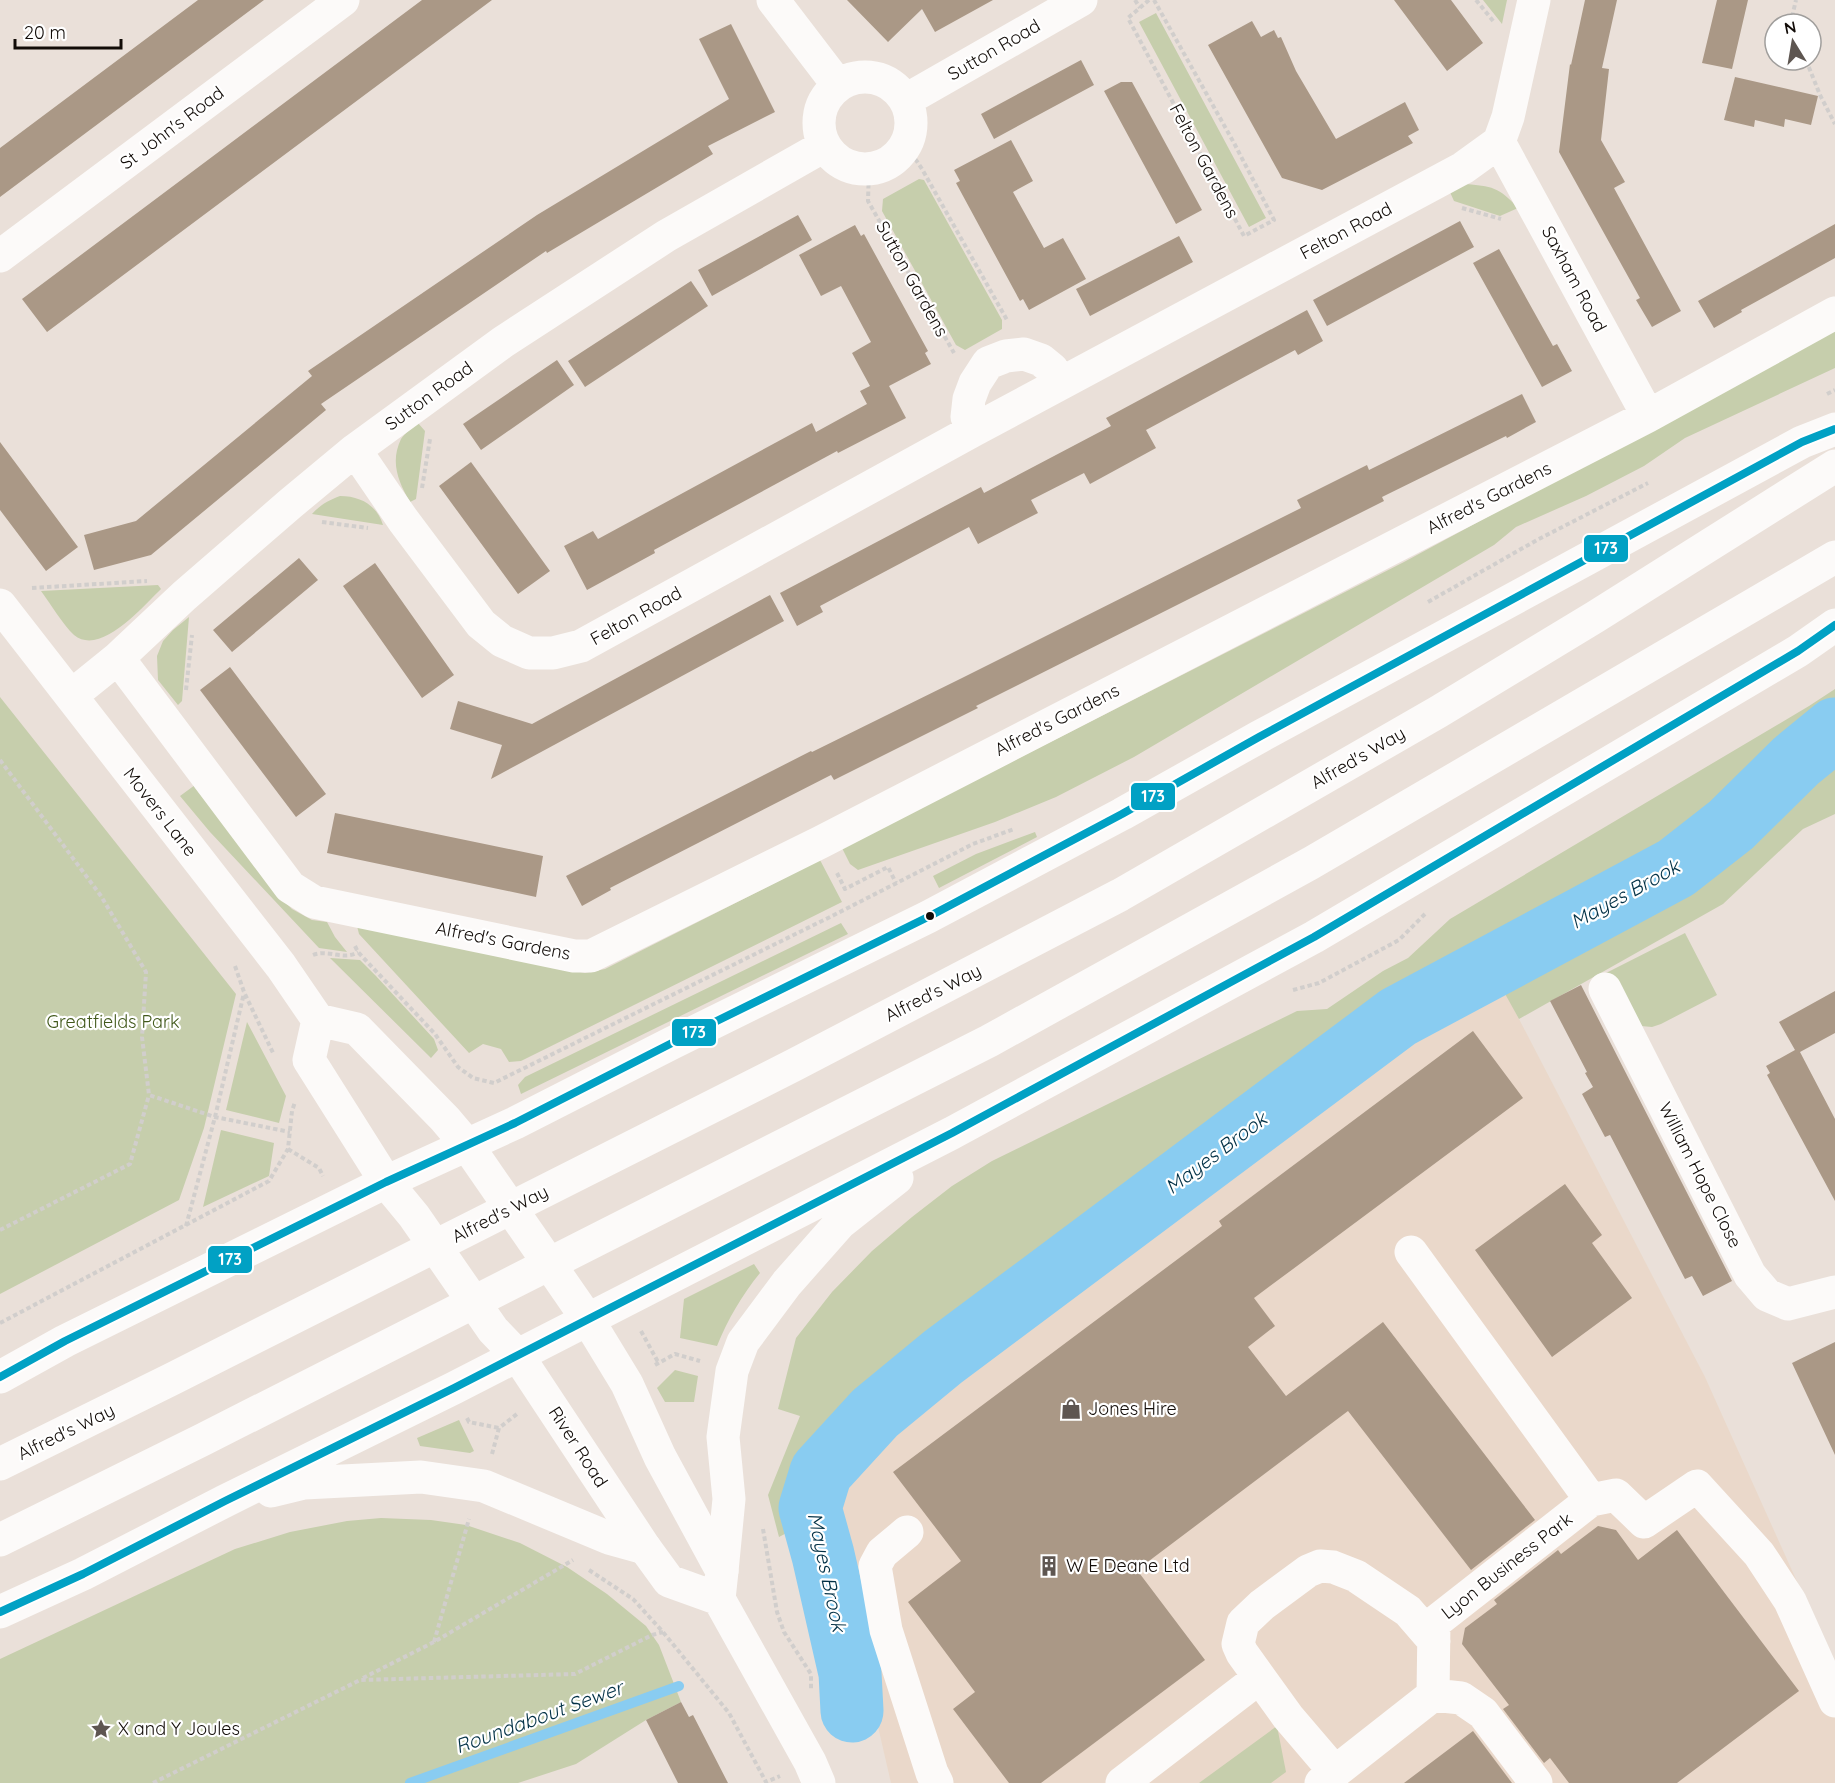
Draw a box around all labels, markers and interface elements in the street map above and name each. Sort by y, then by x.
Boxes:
scale bar [15,12,122,50]
north arrow [1763,12,1823,72]
street label: Sutton Road [943,14,1044,85]
text: N [1782,16,1798,38]
text: 20 m [24,21,66,44]
street label: St John's Road [115,81,228,174]
street label: Felton Gardens [1165,100,1244,222]
street label: Felton Road [1296,197,1396,264]
street label: Sutton Gardens [871,217,954,341]
street label: Saxham Road [1537,222,1612,336]
street label: Sutton Road [380,356,477,435]
street label: Alfred's Gardens [1423,456,1555,539]
line badge: 173 [1583,534,1629,563]
text: 173 [1594,538,1618,558]
street label: Felton Road [586,581,686,650]
street label: Alfred's Gardens [991,678,1123,761]
street label: Alfred's Way [1306,721,1409,794]
street label: Movers Lane [119,763,202,861]
line badge: 173 [1130,782,1176,811]
text: 173 [1141,786,1165,806]
water label: Mayes Brook [1566,852,1686,934]
unlabelled marker [924,910,936,922]
street label: Alfred's Gardens [434,916,572,965]
street label: Alfred's Way [881,958,985,1027]
park label: Greatfields Park [46,1010,180,1033]
line badge: 173 [671,1018,717,1047]
text: 173 [682,1022,706,1042]
street label: William Hope Close [1654,1098,1747,1252]
water label: Mayes Brook [1160,1105,1273,1199]
street label: Alfred's Way [448,1179,552,1248]
line badge: 173 [207,1245,253,1274]
text: 173 [218,1249,242,1269]
shop icon: Jones Hire [1059,1397,1083,1421]
place label: Jones Hire [1088,1397,1177,1420]
street label: Alfred's Way [14,1398,118,1465]
street label: River Road [544,1402,613,1492]
street label: Lyon Business Park [1436,1507,1577,1624]
water label: Mayes Brook [803,1510,853,1636]
building icon: W E Deane Ltd [1037,1554,1061,1578]
place label: W E Deane Ltd [1066,1554,1190,1577]
water label: Roundabout Sewer [451,1674,628,1759]
place icon: X and Y Joules [89,1717,113,1741]
place label: X and Y Joules [118,1717,240,1740]

